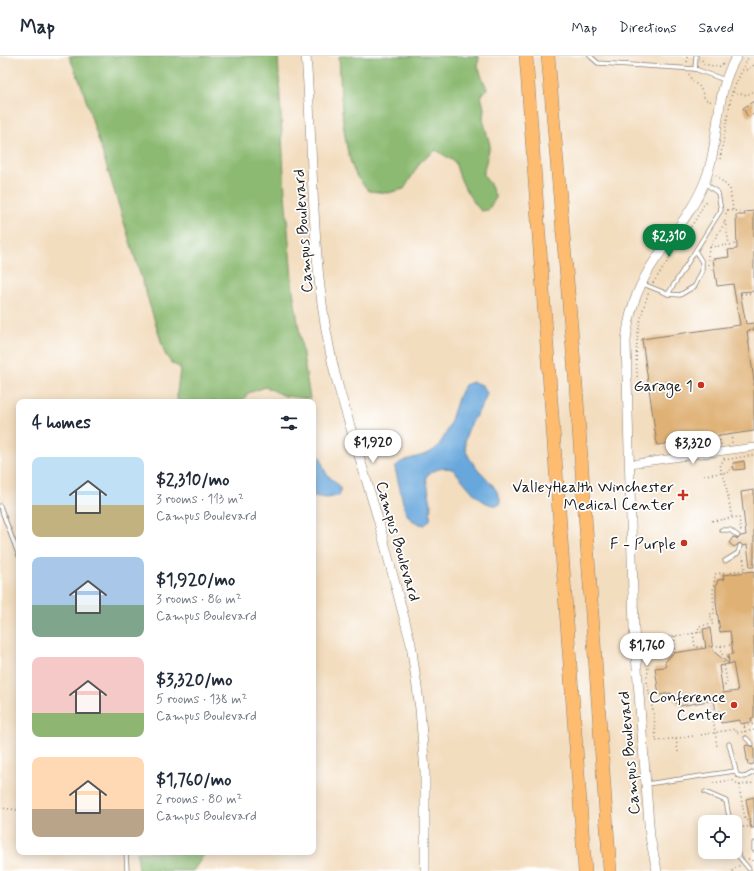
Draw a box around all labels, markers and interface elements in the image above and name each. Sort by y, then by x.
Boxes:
text: Map [20,15,55,40]
text: Map [571,19,597,37]
text: Directions [619,19,677,37]
text: Saved [699,19,734,37]
street label: Campus Boulevard [289,168,318,294]
pin: $2,310 [636,224,702,258]
text: $2,310 [652,228,686,245]
place label: Garage 1 [634,376,693,398]
marker: Garage 1 [696,380,706,390]
text: 4 homes [32,412,91,434]
icon: filters [278,412,300,434]
pin: $1,920 [340,430,406,464]
pin: $3,320 [660,431,726,465]
text: $1,920 [353,434,393,451]
text: $3,320 [675,435,711,452]
text: $2,310/mo [156,469,230,491]
icon: home [64,473,112,521]
place label: ValleyHealth Winchester Medical Center [512,477,674,516]
street label: Campus Boulevard [370,479,425,604]
marker: ValleyHealth Winchester Medical Center [677,489,689,501]
text: 3 rooms · 113 m² [156,491,244,508]
text: Campus Boulevard [156,508,257,525]
place label: F - Purple [610,534,676,555]
marker: F - Purple [679,538,689,548]
text: $1,920/mo [156,569,235,591]
icon: home [64,573,112,621]
text: 3 rooms · 86 m² [156,591,242,608]
text: Campus Boulevard [156,608,257,625]
pin: $1,760 [614,633,680,667]
text: $1,760 [629,637,665,654]
text: $3,320/mo [156,669,232,691]
icon: home [64,673,112,721]
place label: Conference Center [649,687,726,726]
street label: Campus Boulevard [614,690,645,816]
text: 5 rooms · 138 m² [156,691,247,708]
marker: Conference Center [729,700,739,710]
text: Campus Boulevard [156,708,257,725]
text: $1,760/mo [156,769,232,791]
icon: home [64,773,112,821]
text: 2 rooms · 80 m² [156,791,242,808]
text: Campus Boulevard [156,808,257,825]
map controls [698,815,742,859]
button: locate [698,815,742,859]

